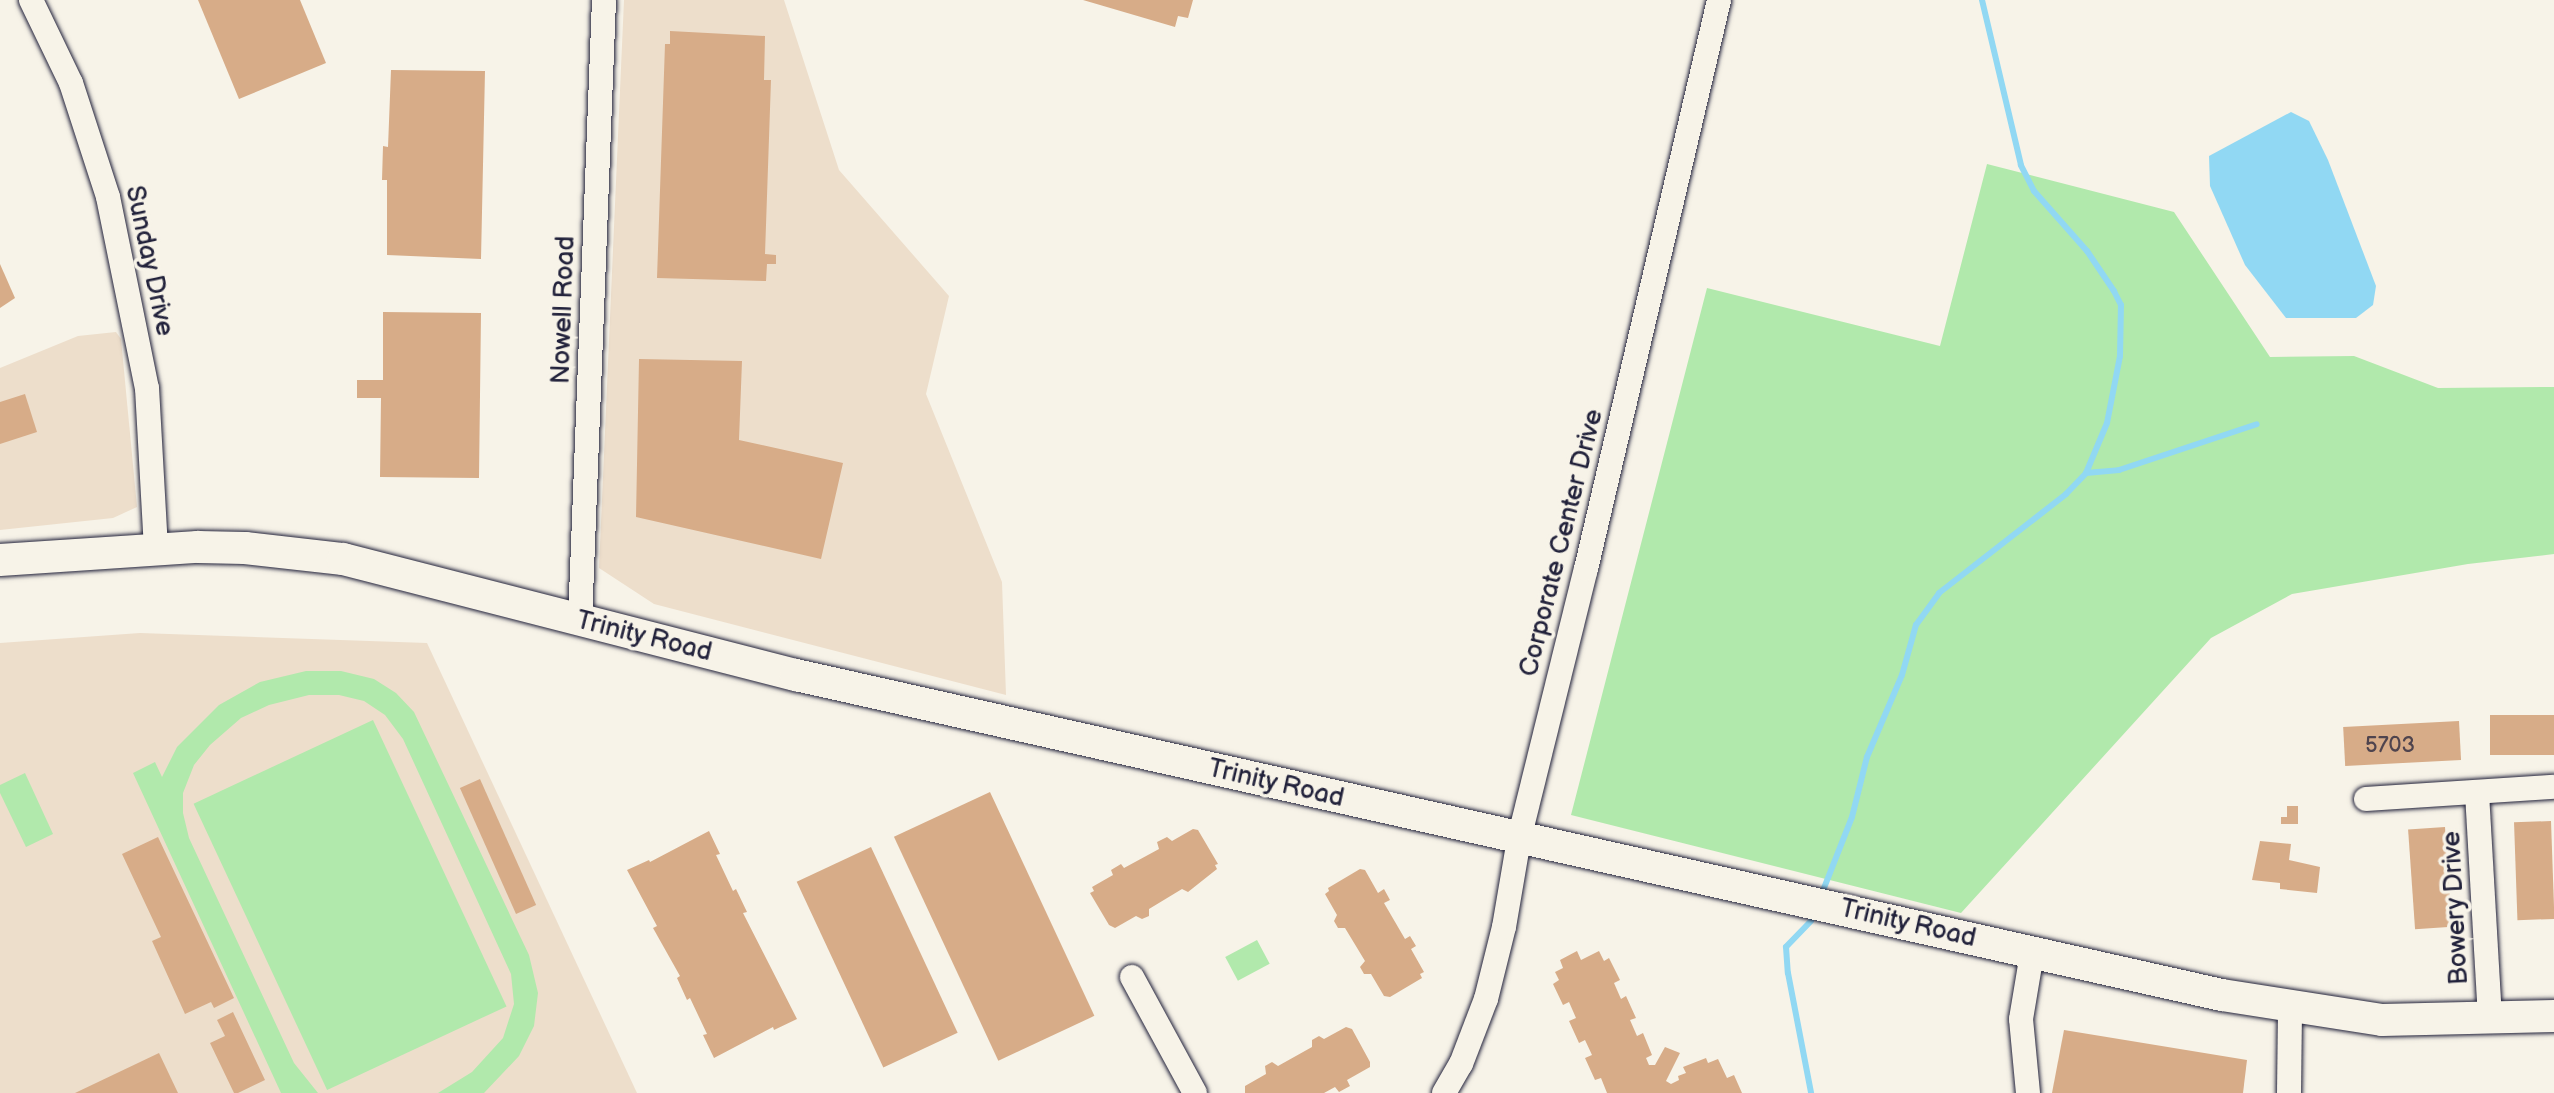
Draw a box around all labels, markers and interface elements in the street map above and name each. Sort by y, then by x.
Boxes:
street label: Sunday Drive [118,182,180,340]
street label: Nowell Road [546,235,582,385]
street label: Corporate Center Drive [1514,406,1610,680]
street label: Trinity Road [572,605,716,669]
house number: 5703 [2365,733,2415,759]
street label: Trinity Road [1204,753,1348,815]
street label: Bowery Drive [2436,829,2476,987]
street label: Trinity Road [1836,893,1980,955]

